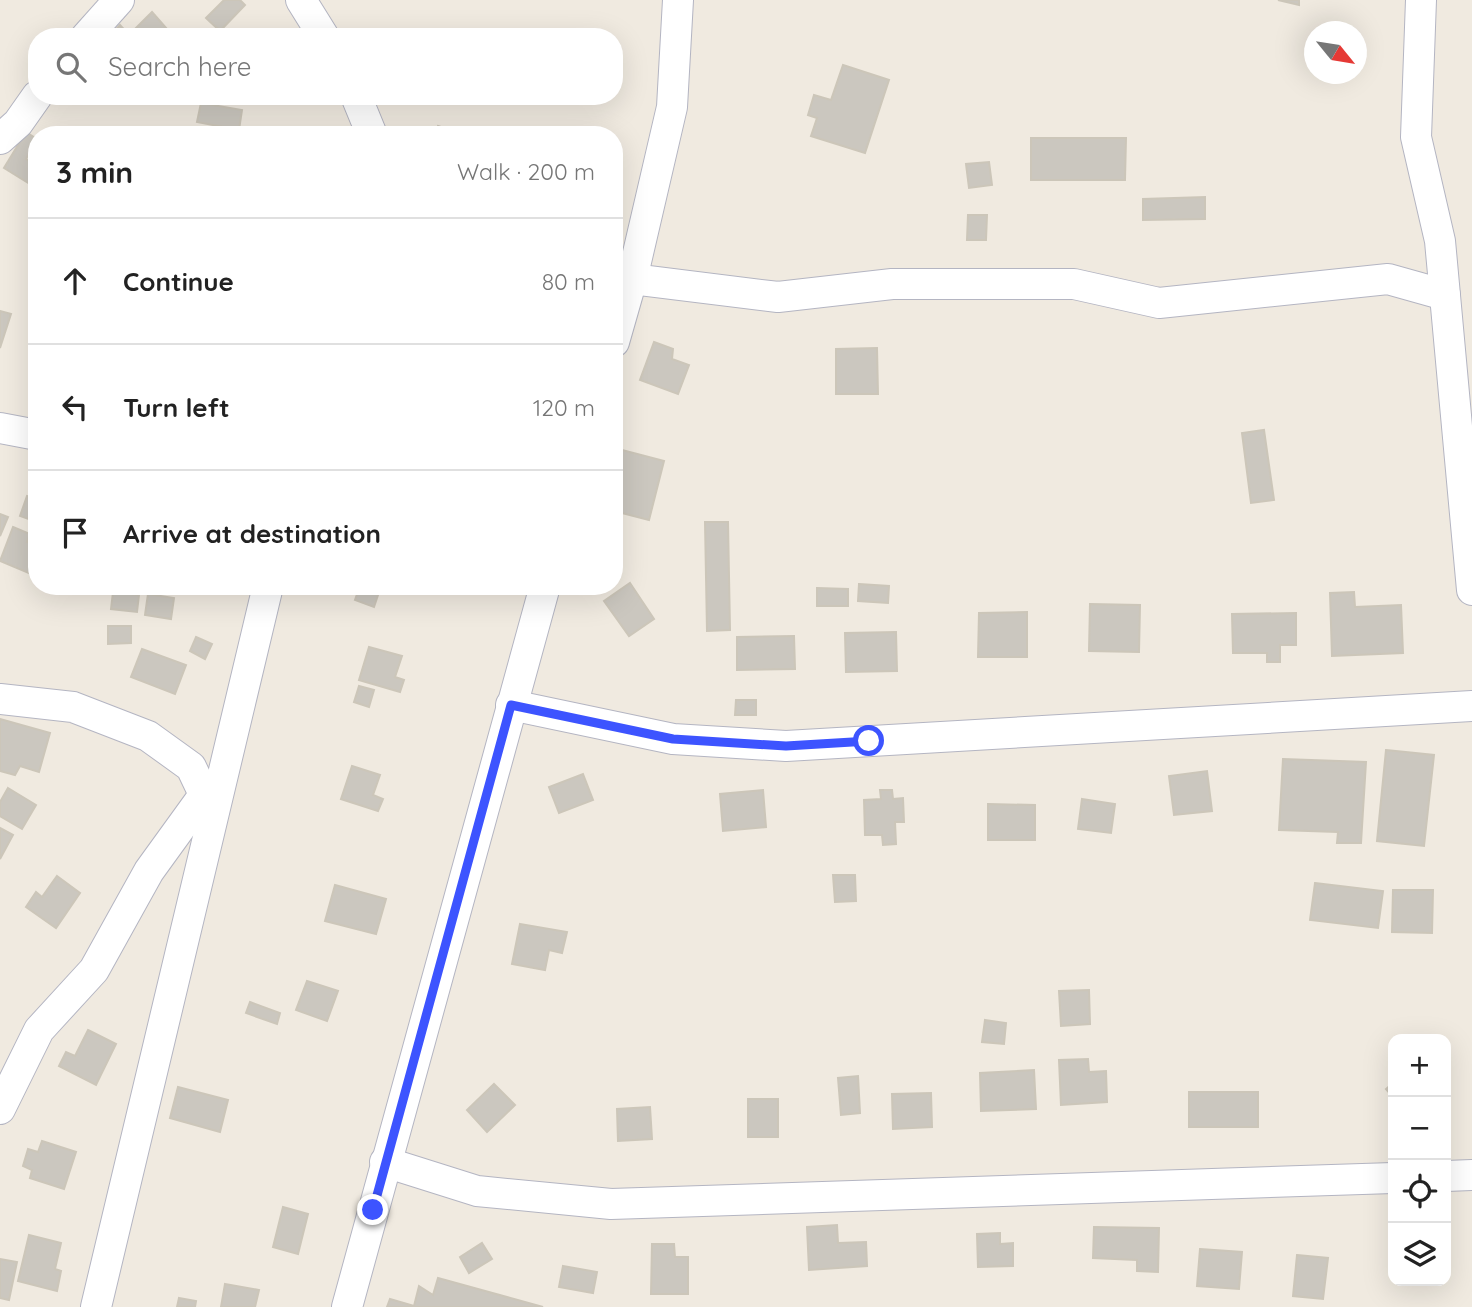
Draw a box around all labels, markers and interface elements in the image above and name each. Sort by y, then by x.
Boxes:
north arrow [1304,21,1367,84]
search box [28,28,623,105]
icon: search [52,48,90,86]
text: Search here [108,50,252,83]
text: 3 min [56,153,133,191]
text: Walk · 200 m [457,157,595,186]
icon: ahead [56,262,94,300]
text: Continue [123,265,234,298]
text: 80 m [542,267,595,296]
icon: left [56,388,94,426]
text: Turn left [123,391,230,424]
text: 120 m [533,393,595,422]
icon: arrive [56,514,94,552]
text: Arrive at destination [123,517,381,550]
route start [853,725,884,756]
map controls [1388,1034,1451,1286]
button: + [1388,1034,1451,1097]
button: − [1388,1097,1451,1160]
button: locate [1388,1160,1451,1223]
route end [357,1194,388,1225]
button: layers [1388,1223,1451,1286]

